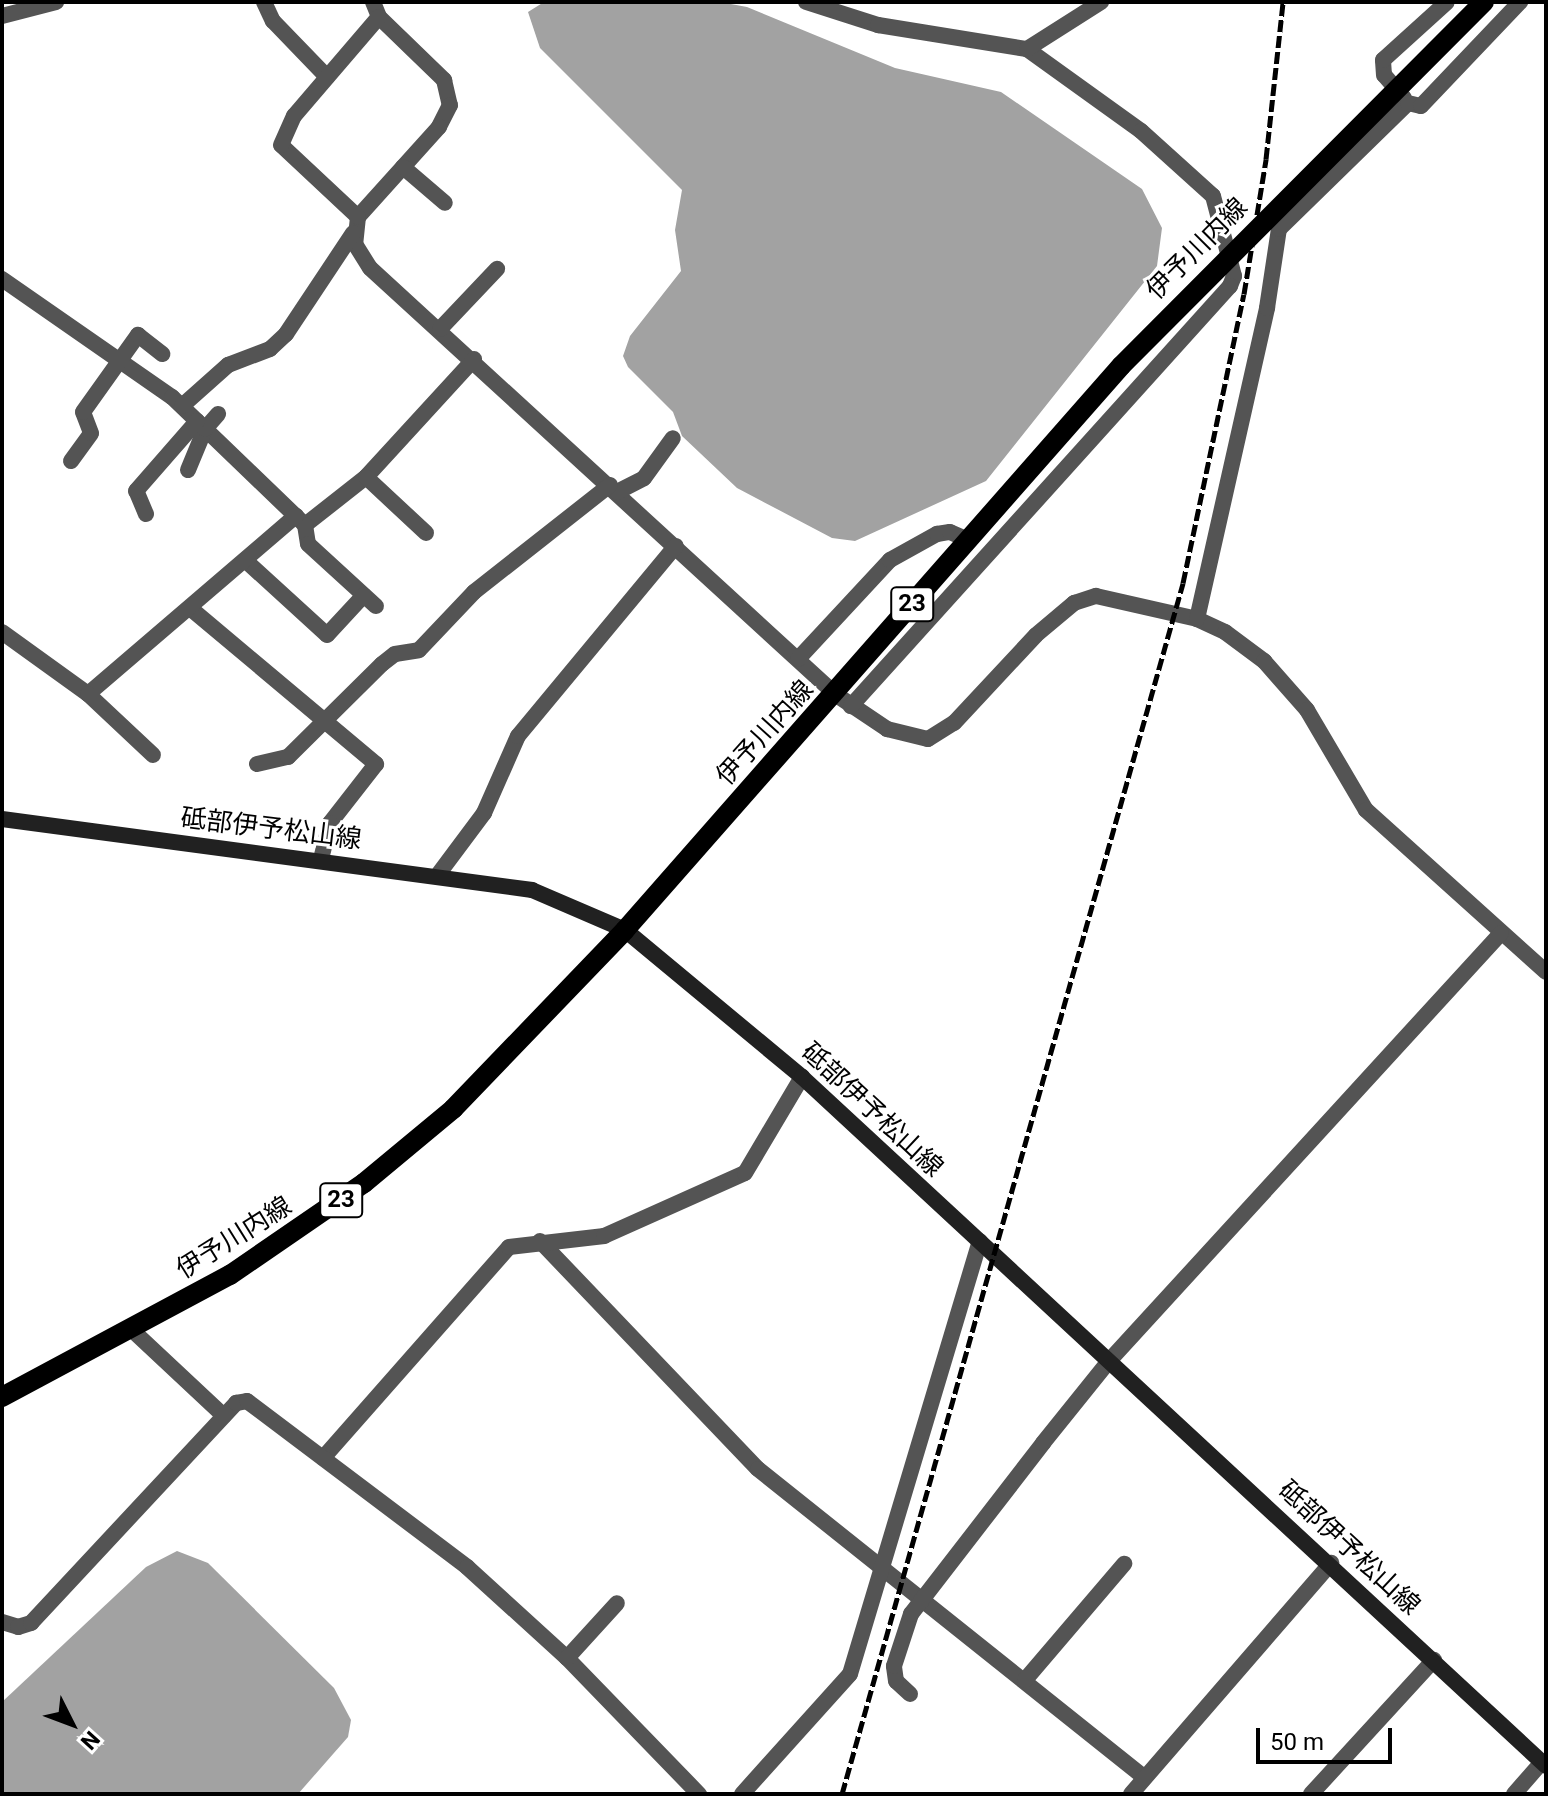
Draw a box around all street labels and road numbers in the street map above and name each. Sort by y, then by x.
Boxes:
street label: 伊予川内線 [1140,192,1254,306]
road number: 23 [890,584,934,624]
street label: 伊予川内線 [710,674,820,792]
street label: 砥部伊予松山線 [179,802,363,856]
street label: 砥部伊予松山線 [795,1037,949,1183]
road number: 23 [319,1180,363,1220]
street label: 伊予川内線 [171,1190,297,1286]
street label: 砥部伊予松山線 [1272,1475,1426,1621]

